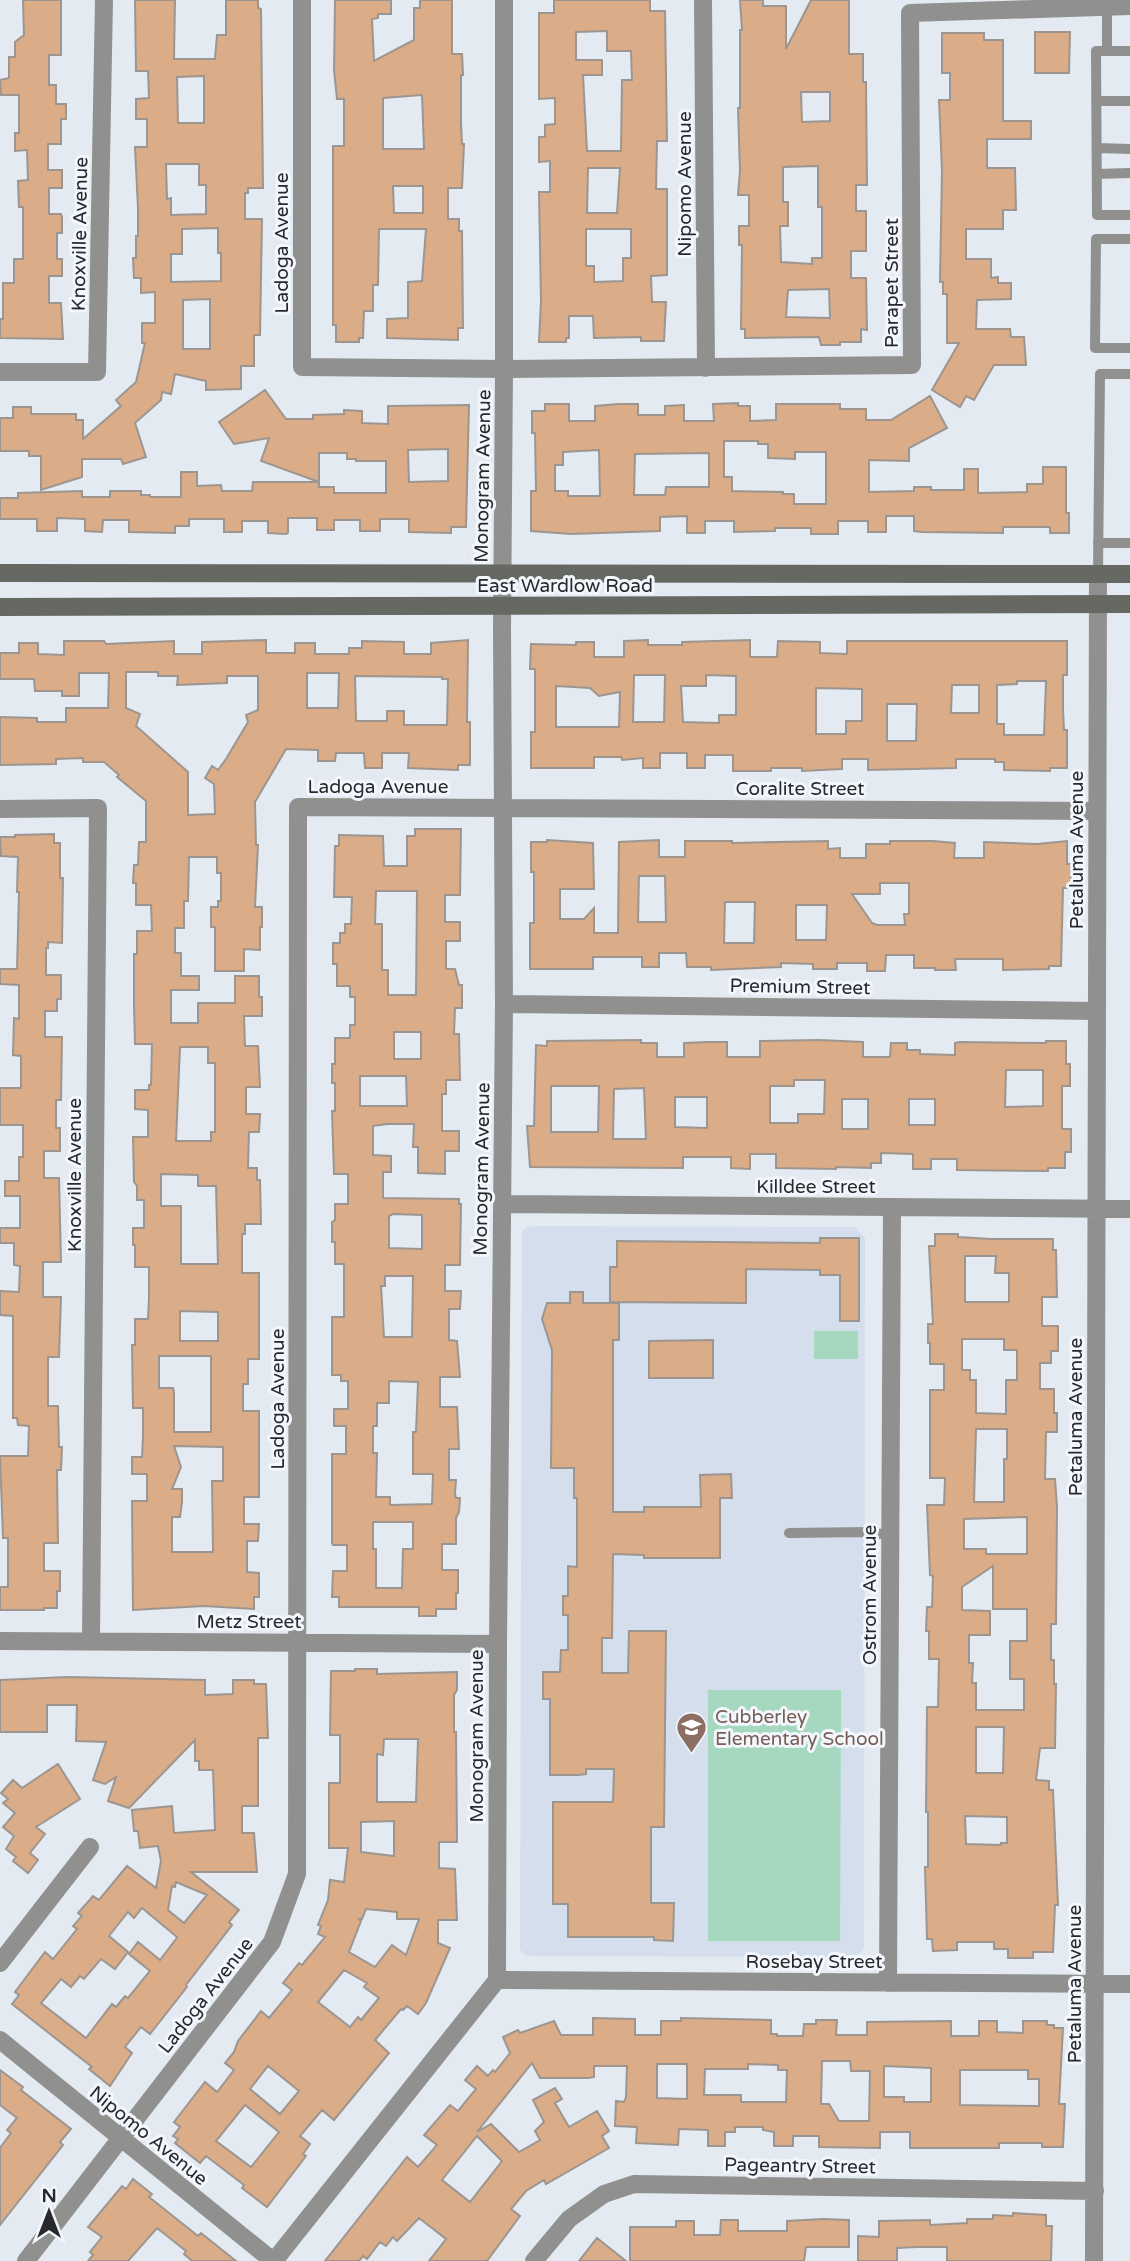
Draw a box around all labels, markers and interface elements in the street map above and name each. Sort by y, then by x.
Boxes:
street label: Nipomo Avenue [674,111,696,257]
street label: Knoxville Avenue [68,157,92,311]
street label: Ladoga Avenue [271,173,293,313]
street label: Parapet Street [881,218,903,348]
street label: Monogram Avenue [470,389,496,563]
street label: East Wardlow Road [477,575,653,597]
street label: Petaluma Avenue [1066,771,1088,929]
street label: Ladoga Avenue [308,776,448,798]
street label: Coralite Street [736,778,865,800]
street label: Premium Street [729,975,871,999]
street label: Monogram Avenue [469,1082,495,1256]
street label: Knoxville Avenue [64,1098,86,1252]
street label: Killdee Street [756,1176,876,1198]
street label: Ladoga Avenue [267,1329,289,1469]
street label: Petaluma Avenue [1065,1338,1087,1496]
street label: Ostrom Avenue [859,1525,881,1665]
street label: Metz Street [197,1611,301,1633]
street label: Monogram Avenue [466,1649,488,1823]
place label: Cubberley Elementary School [715,1706,884,1750]
school or university icon: Cubberley Elementary School [675,1710,709,1754]
street label: Petaluma Avenue [1064,1905,1086,2063]
street label: Ladoga Avenue [154,1933,258,2058]
street label: Rosebay Street [746,1951,882,1973]
street label: Nipomo Avenue [85,2082,212,2190]
street label: Pageantry Street [724,2154,876,2178]
north arrow [14,2177,84,2247]
text: N [41,2185,57,2207]

